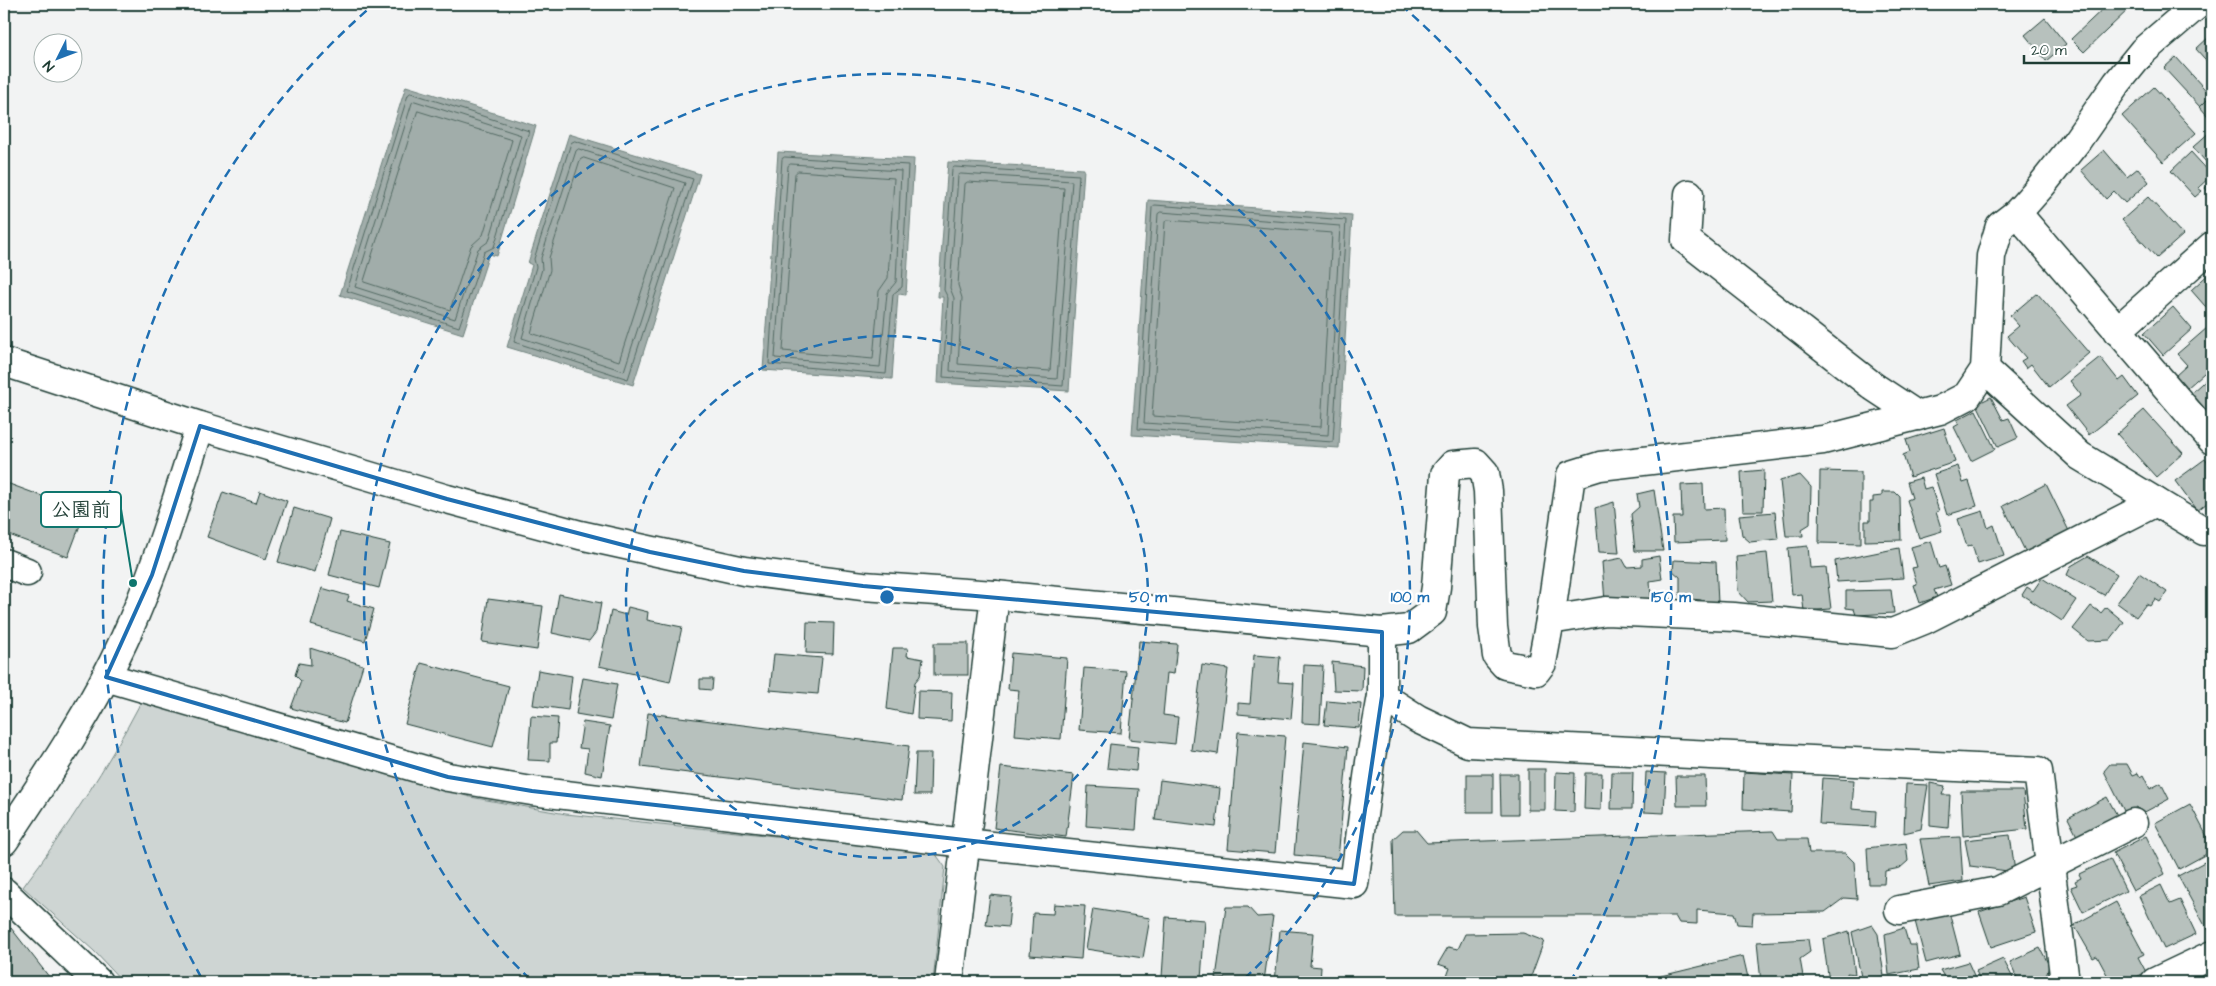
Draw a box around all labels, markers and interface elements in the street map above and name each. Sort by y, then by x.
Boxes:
north arrow [32,32,82,82]
scale bar [2024,32,2128,64]
text: 20 m [2031,40,2067,61]
text: N [39,56,59,76]
callout: 公園前 [41,492,121,527]
text: 公園前 [51,496,111,524]
text: 50 m [1129,587,1167,608]
text: 100 m [1391,587,1430,608]
text: 150 m [1651,587,1691,608]
centre of rings [878,588,896,606]

